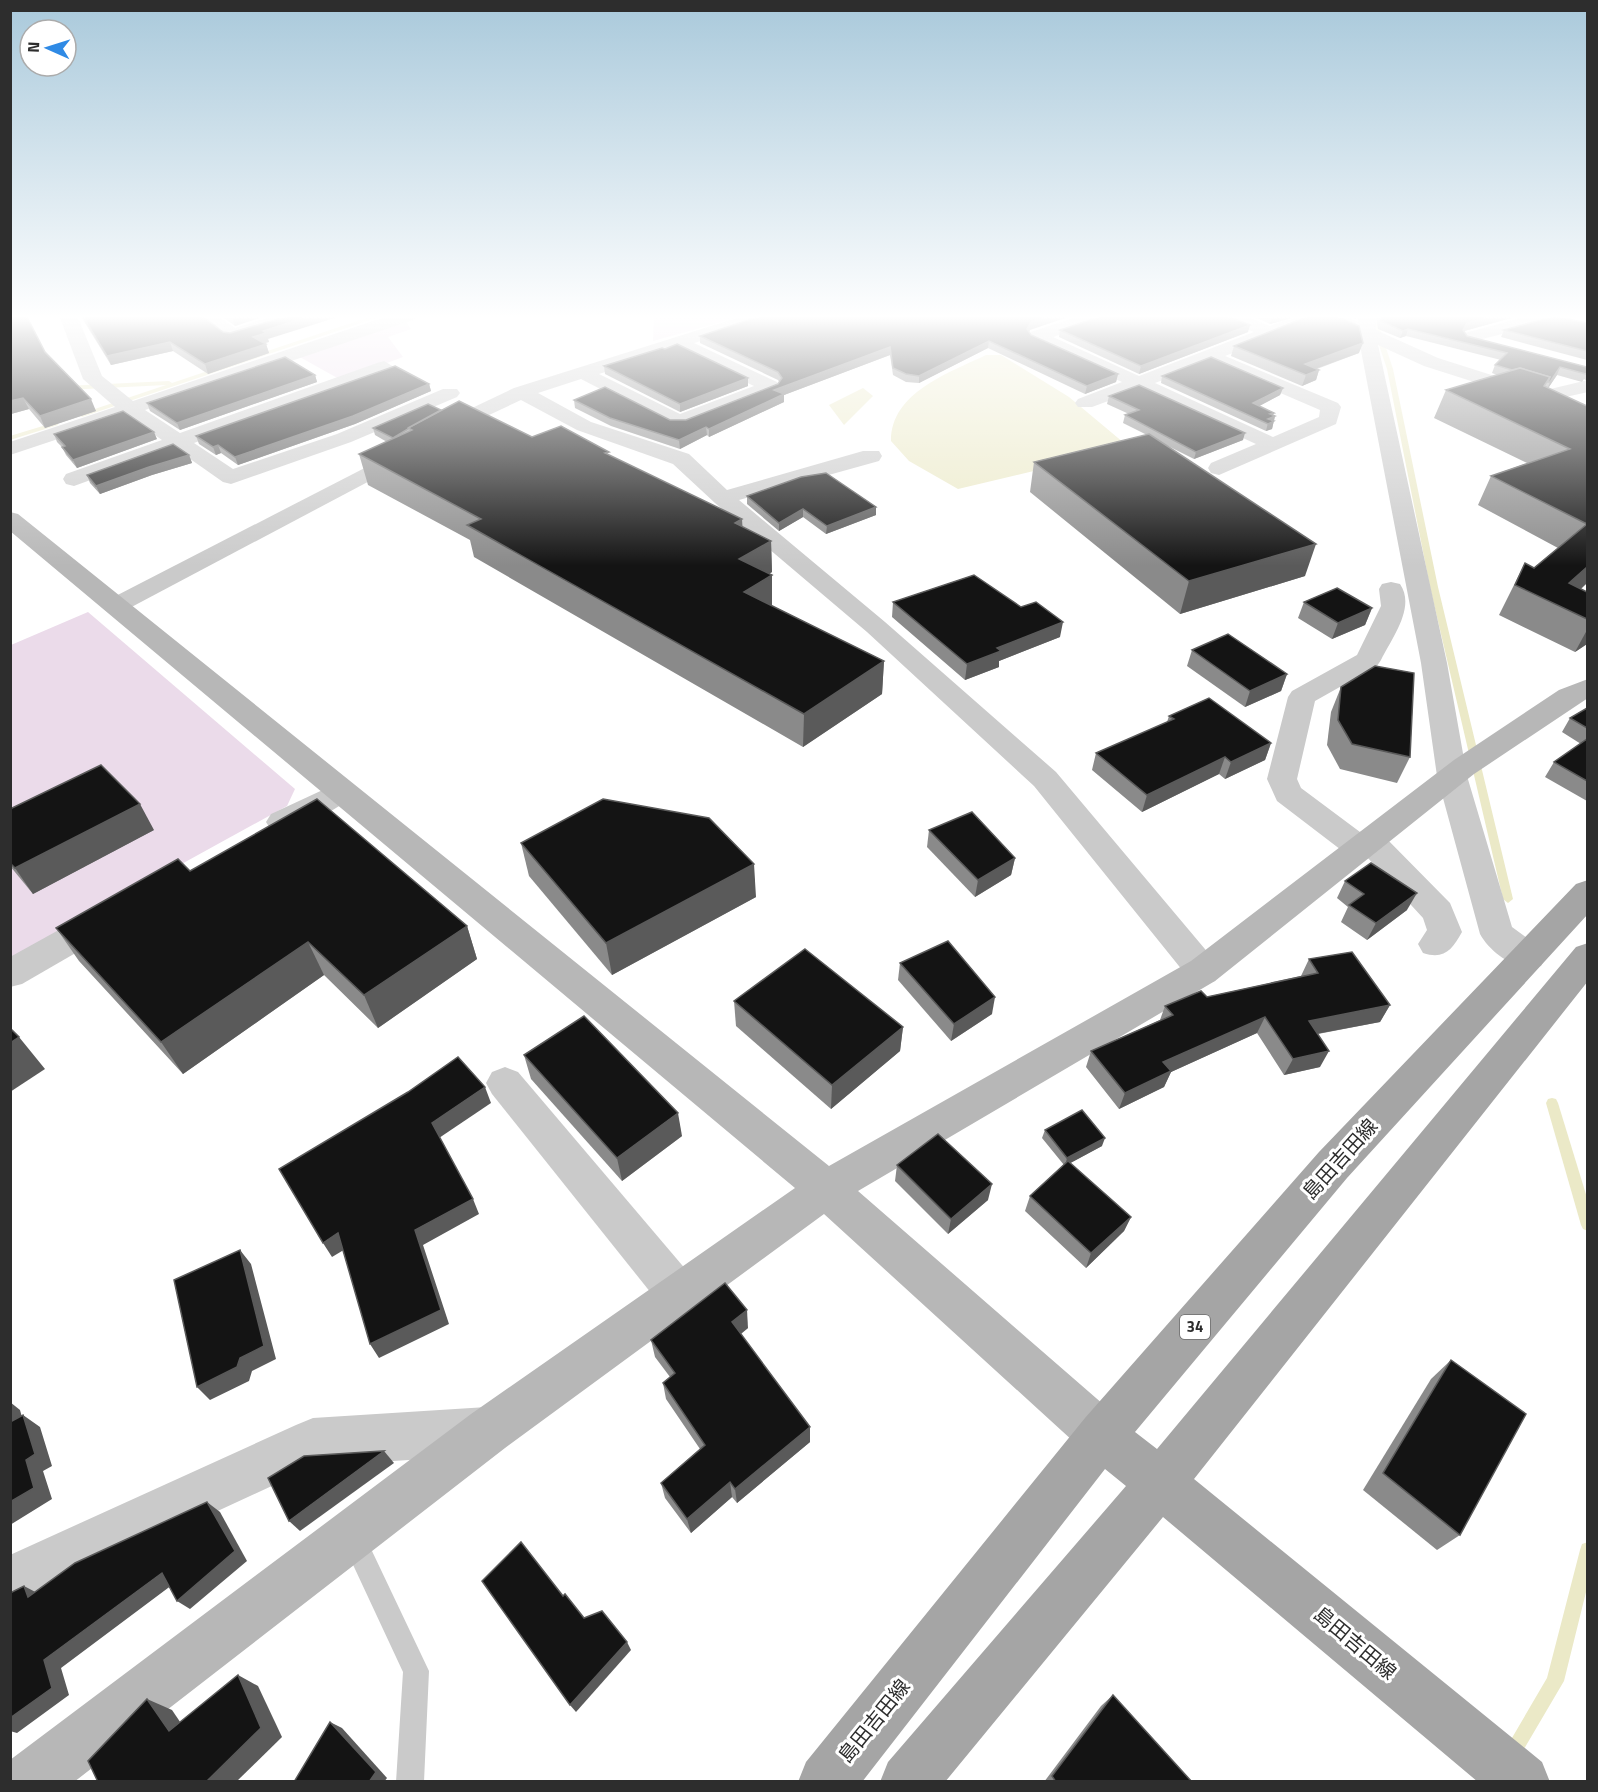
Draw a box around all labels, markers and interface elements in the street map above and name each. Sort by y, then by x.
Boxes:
north arrow [18,18,78,78]
text: N [21,41,45,53]
street label: 島田吉田線 [1295,1111,1385,1206]
road number: 34 [1180,1315,1210,1339]
street label: 島田吉田線 [1307,1599,1404,1687]
street label: 島田吉田線 [830,1672,917,1769]

